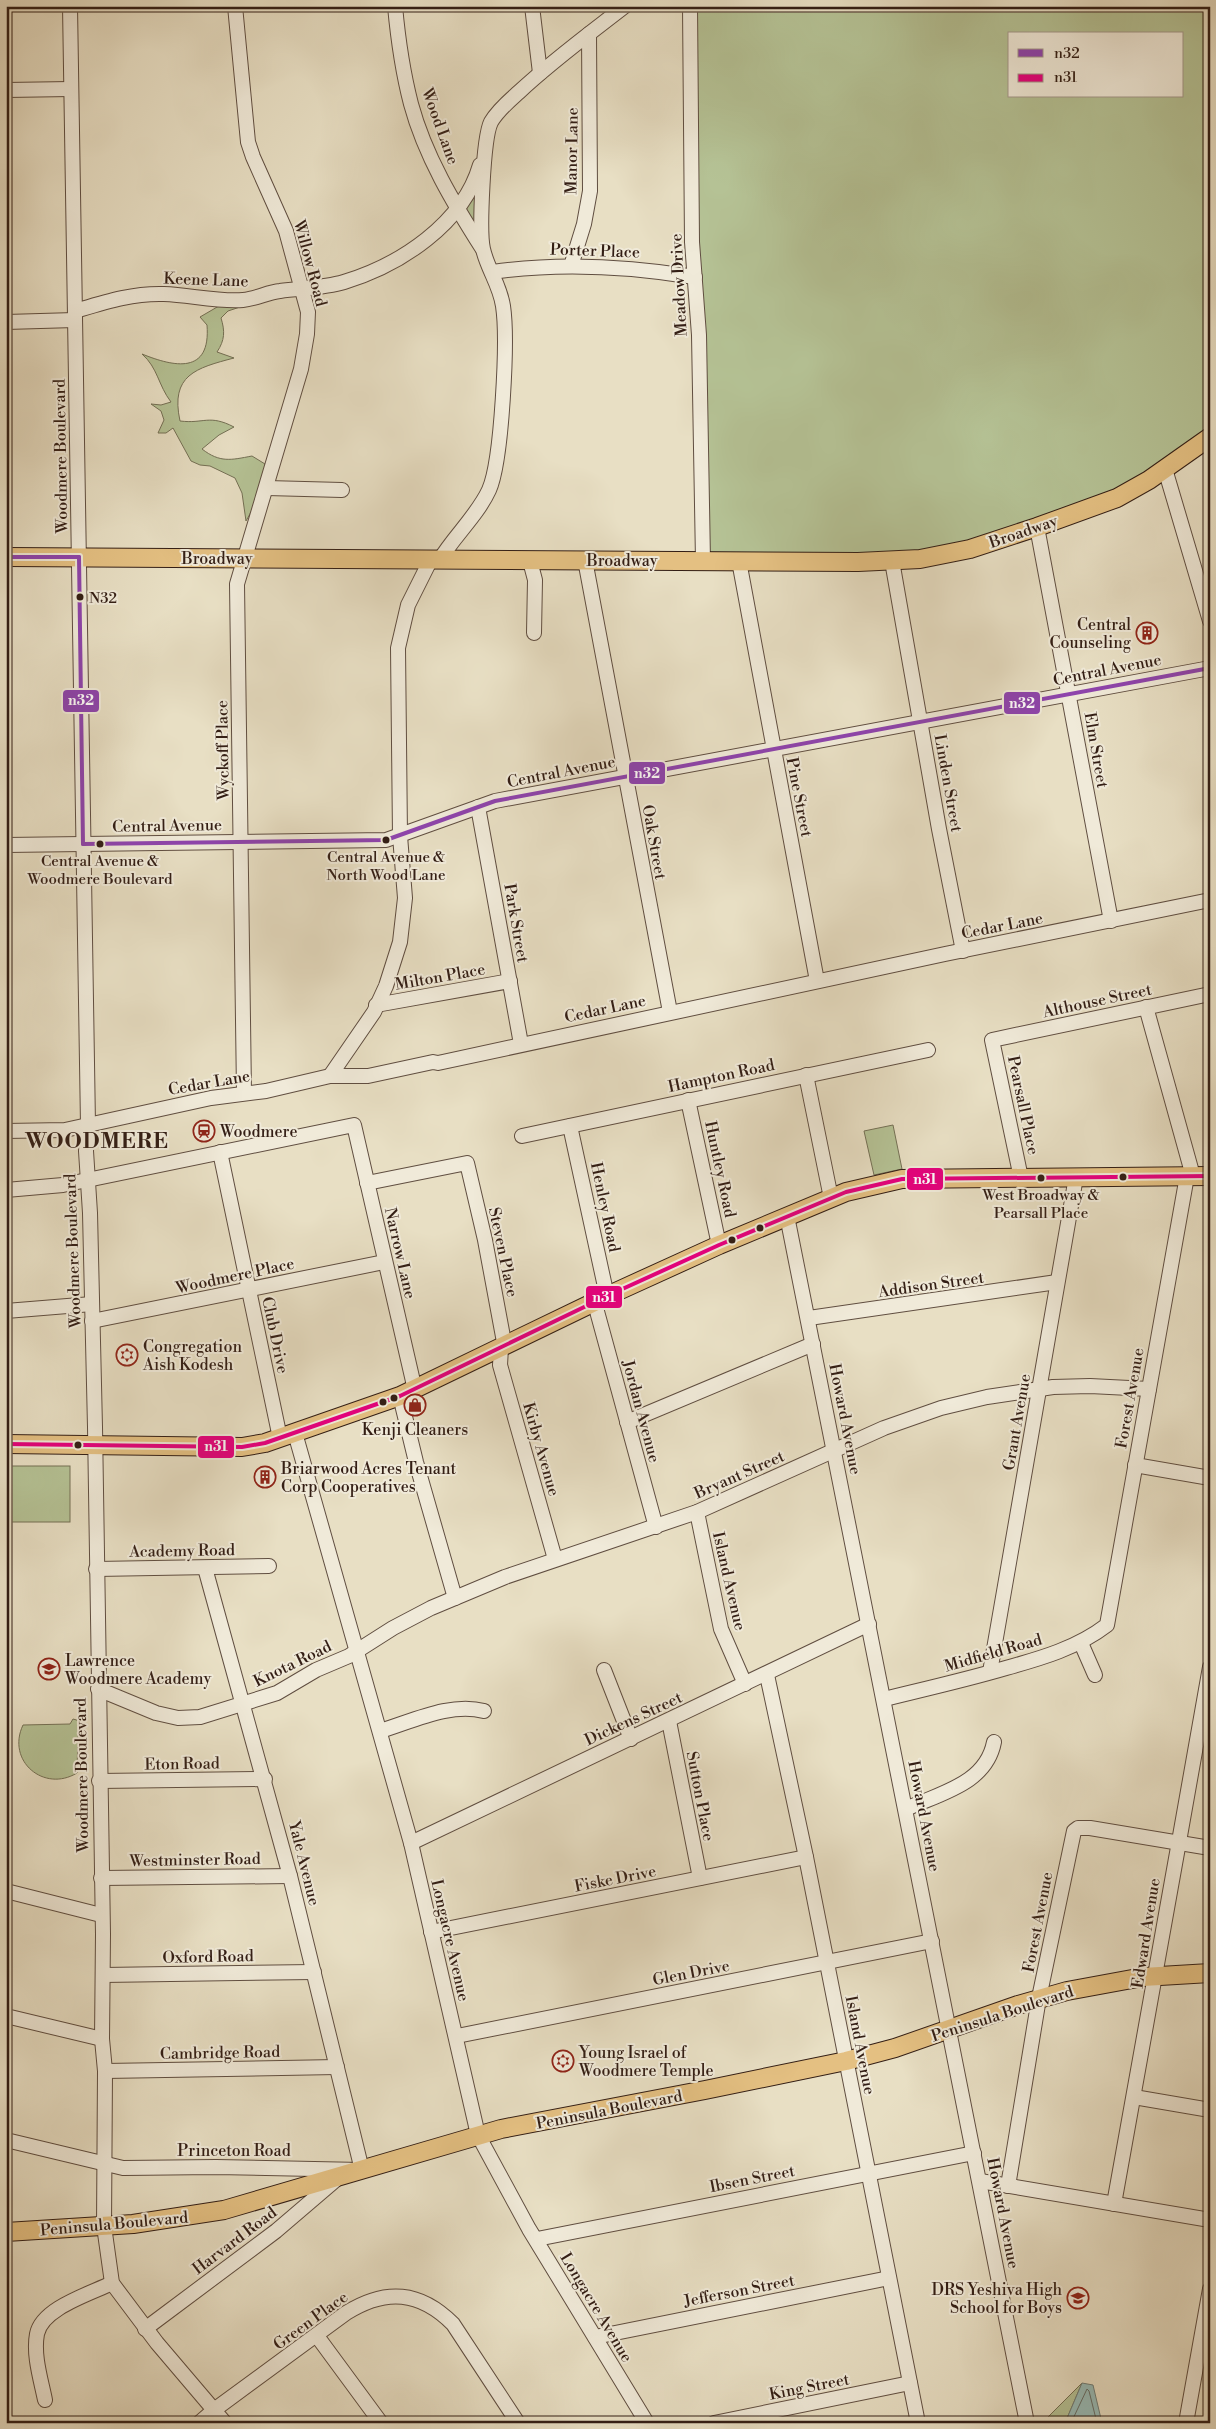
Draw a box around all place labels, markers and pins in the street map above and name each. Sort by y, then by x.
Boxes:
place label: N32 [89,589,117,608]
marker: N32 [75,592,85,602]
place label: Central Counseling [1049,615,1132,653]
building icon: Central Counseling [1135,621,1159,645]
marker: Central Avenue & North Wood Lane [381,835,391,845]
marker: Central Avenue & Woodmere Boulevard [95,839,105,849]
place label: Central Avenue & North Wood Lane [327,848,445,885]
place label: Central Avenue & Woodmere Boulevard [26,852,173,889]
station icon: Woodmere [192,1119,216,1143]
place label: Woodmere [219,1122,297,1142]
unlabelled marker [1118,1172,1128,1182]
marker: West Broadway & Pearsall Place [1036,1173,1046,1183]
place label: West Broadway & Pearsall Place [981,1186,1100,1223]
unlabelled marker [755,1223,765,1233]
unlabelled marker [727,1235,737,1245]
place label: Congregation Aish Kodesh [142,1337,242,1375]
synagogue icon: Congregation Aish Kodesh [115,1343,139,1367]
unlabelled marker [389,1393,399,1403]
shop icon: Kenji Cleaners [403,1393,427,1417]
unlabelled marker [378,1397,388,1407]
place label: Kenji Cleaners [362,1420,468,1440]
unlabelled marker [73,1440,83,1450]
place label: Briarwood Acres Tenant Corp Cooperatives [280,1459,456,1497]
building icon: Briarwood Acres Tenant Corp Cooperatives [253,1465,277,1489]
place label: Lawrence Woodmere Academy [64,1651,212,1689]
school or university icon: Lawrence Woodmere Academy [37,1657,61,1681]
place label: Young Israel of Woodmere Temple [578,2043,714,2081]
synagogue icon: Young Israel of Woodmere Temple [551,2049,575,2073]
place label: DRS Yeshiva High School for Boys [932,2280,1062,2318]
school or university icon: DRS Yeshiva High School for Boys [1066,2286,1090,2310]

